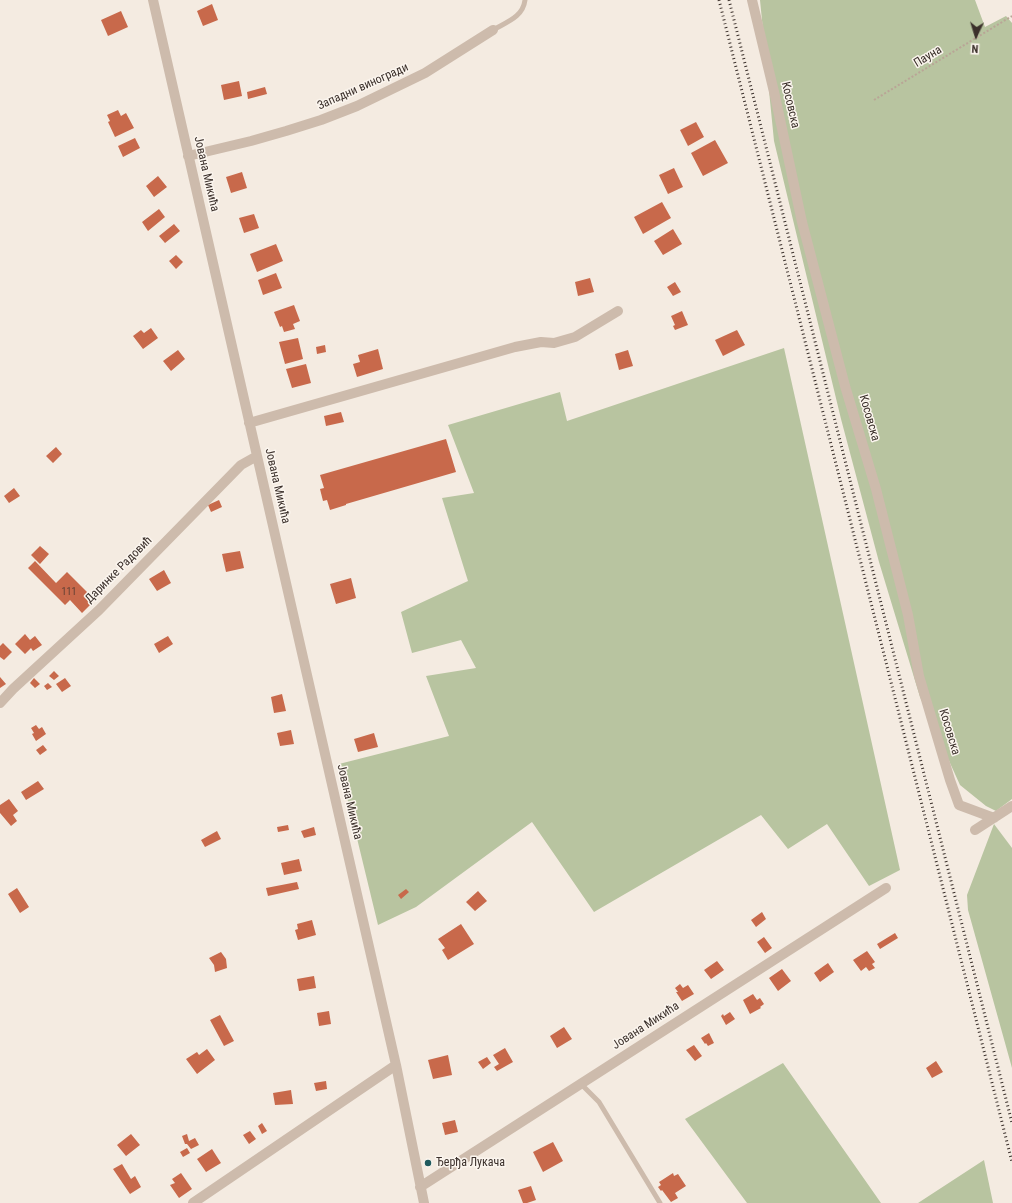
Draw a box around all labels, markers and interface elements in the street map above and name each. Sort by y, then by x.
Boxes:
north arrow [956,16,996,56]
text: N [971,42,979,55]
street label: Пауна [911,43,945,71]
street label: Западни виногради [315,60,411,114]
street label: Косовска [778,80,802,130]
street label: Јована Микића [190,135,222,213]
street label: Косовска [856,393,882,443]
street label: Јована Микића [261,447,293,525]
street label: Даринке Радовић [83,534,155,606]
house number: 111 [62,586,76,598]
street label: Косовска [935,707,963,757]
street label: Јована Микића [333,763,365,841]
street label: Јована Микића [610,999,682,1053]
place label: Ђерђа Лукача [436,1156,505,1170]
marker: Ђерђа Лукача [423,1158,433,1168]

